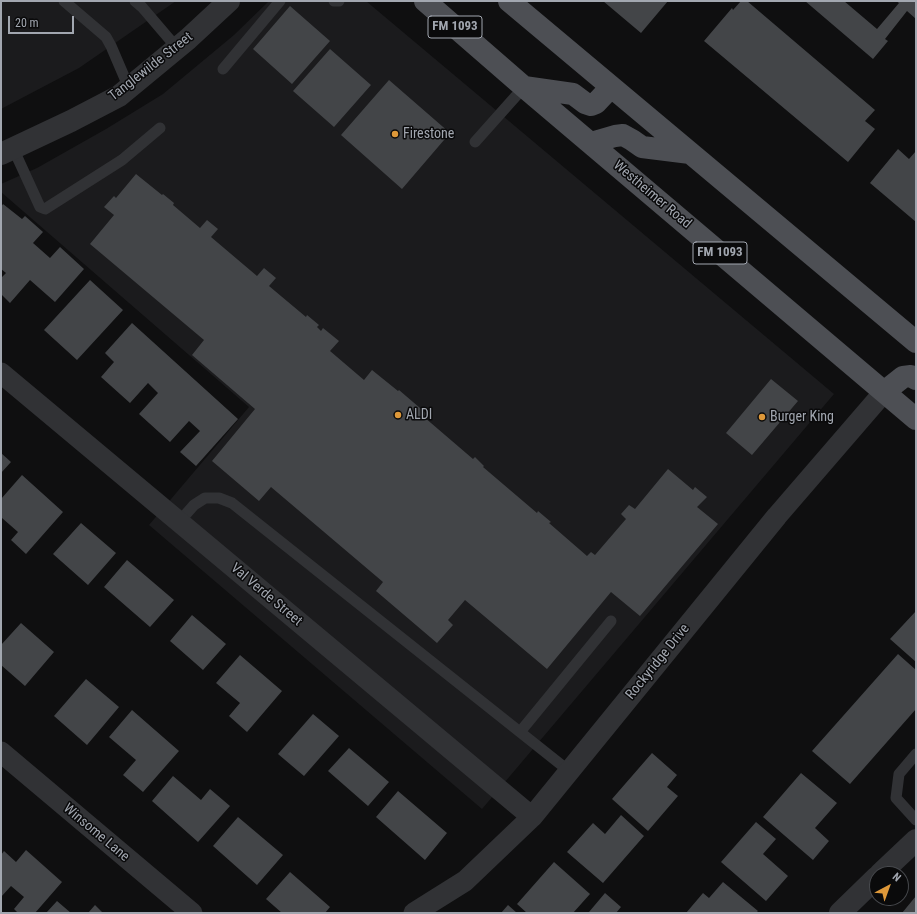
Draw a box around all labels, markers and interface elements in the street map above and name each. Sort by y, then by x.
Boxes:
scale bar [10,8,76,34]
text: 20 m [15,16,39,30]
road number: FM 1093 [428,16,482,38]
street label: Tanglewilde Street [106,29,196,105]
place label: Firestone [403,126,454,142]
marker: Firestone [390,129,400,139]
street label: Westheimer Road [610,157,694,233]
road number: FM 1093 [693,242,747,264]
place label: ALDI [406,407,432,423]
place label: Burger King [770,409,834,425]
marker: ALDI [393,410,403,420]
marker: Burger King [757,412,767,422]
street label: Val Verde Street [227,560,305,630]
street label: Rockyridge Drive [622,621,694,703]
street label: Winsome Lane [60,801,132,865]
north arrow [869,866,909,906]
text: N [890,870,903,884]

